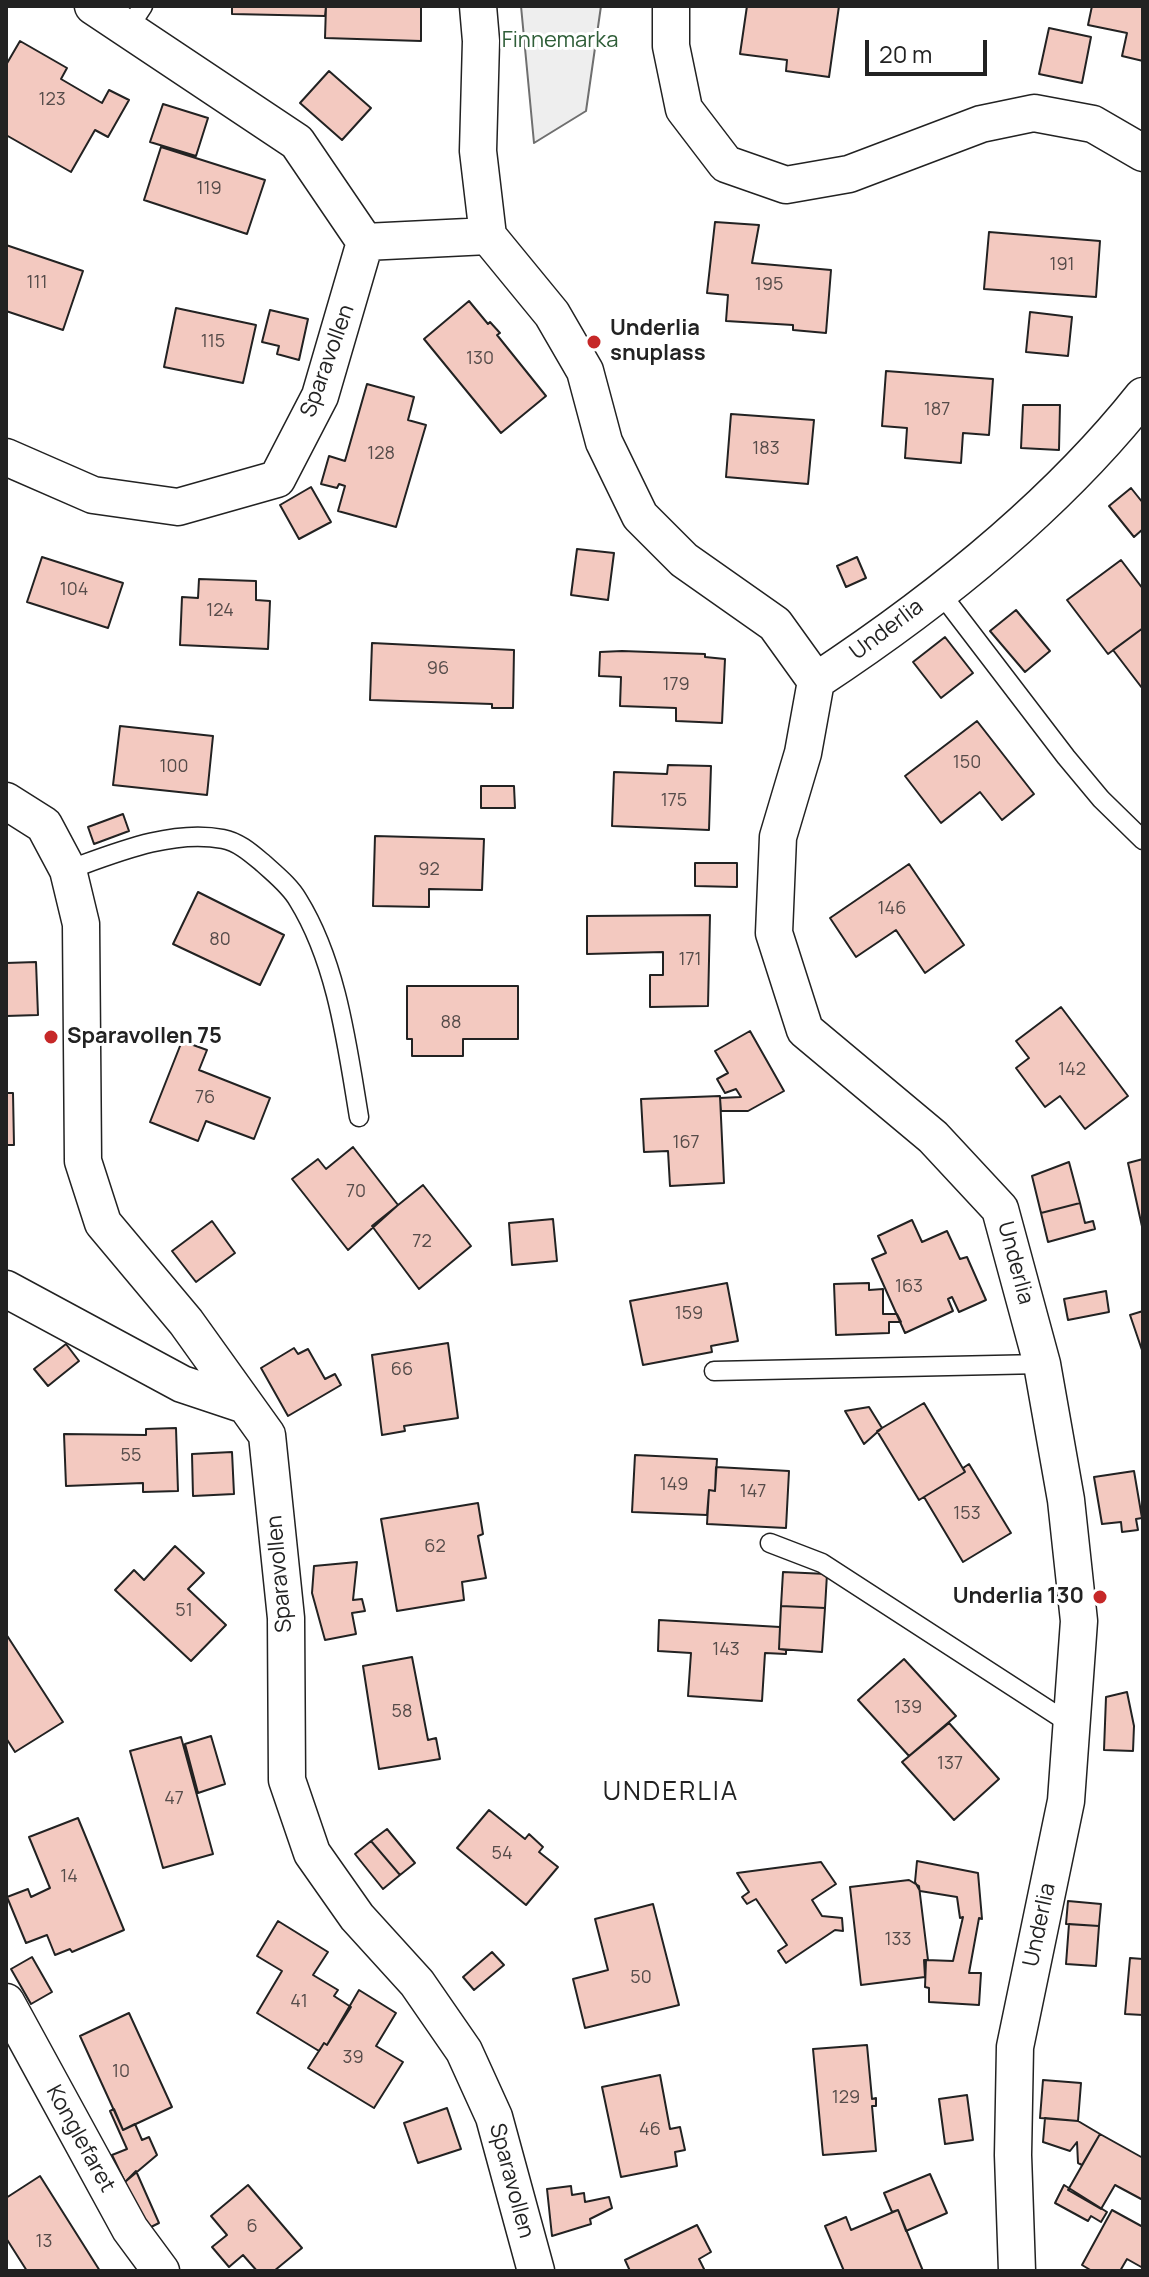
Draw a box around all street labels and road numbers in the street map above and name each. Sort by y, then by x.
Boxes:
street label: Sparavollen [295,301,361,421]
street label: Underlia [845,594,929,666]
street label: Underlia [991,1219,1039,1307]
street label: Sparavollen [262,1514,298,1634]
street label: Underlia [1018,1881,1062,1969]
street label: Konglefaret [40,2081,120,2197]
street label: Sparavollen [483,2121,539,2241]

